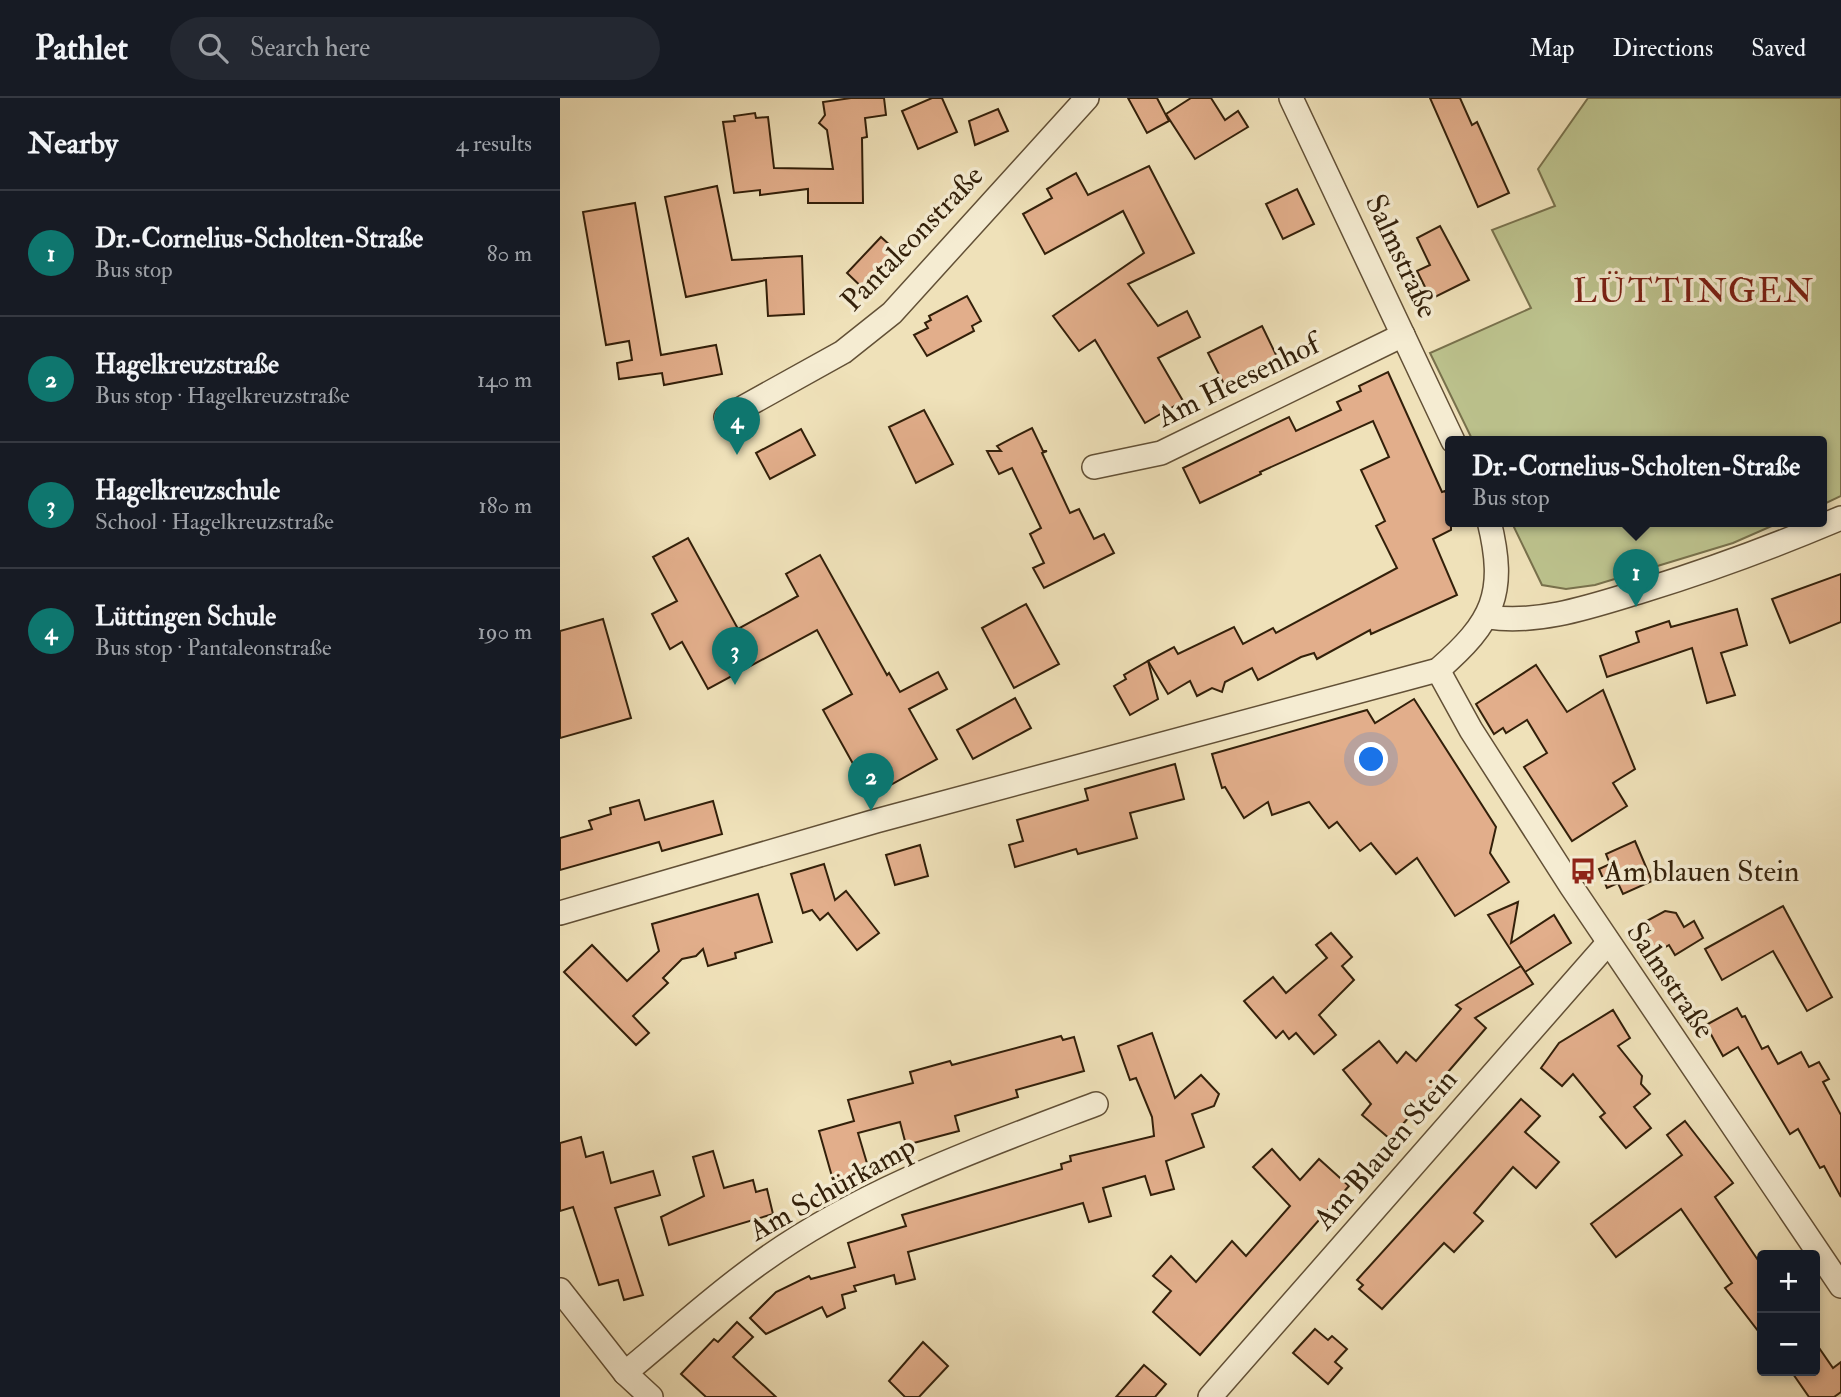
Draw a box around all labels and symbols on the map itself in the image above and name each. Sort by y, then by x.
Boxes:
street label: Pantaleonstraße [833,158,991,319]
street label: Salmstraße [1357,188,1446,324]
district label: LÜTTINGEN [1573,271,1815,312]
street label: Am Heesenhof [1150,323,1329,436]
pin: 4 [714,397,760,455]
pin: 1 [1613,549,1659,607]
pin: 3 [712,627,758,685]
your location [1354,742,1388,776]
pin: 2 [848,753,894,811]
place label: Am blauen Stein [1603,853,1799,890]
bus stop icon: Am blauen Stein [1568,856,1598,886]
street label: Salmstraße [1618,915,1723,1045]
street label: Am Blauen Stein [1305,1062,1465,1238]
street label: Am Schürkamp [742,1128,922,1250]

